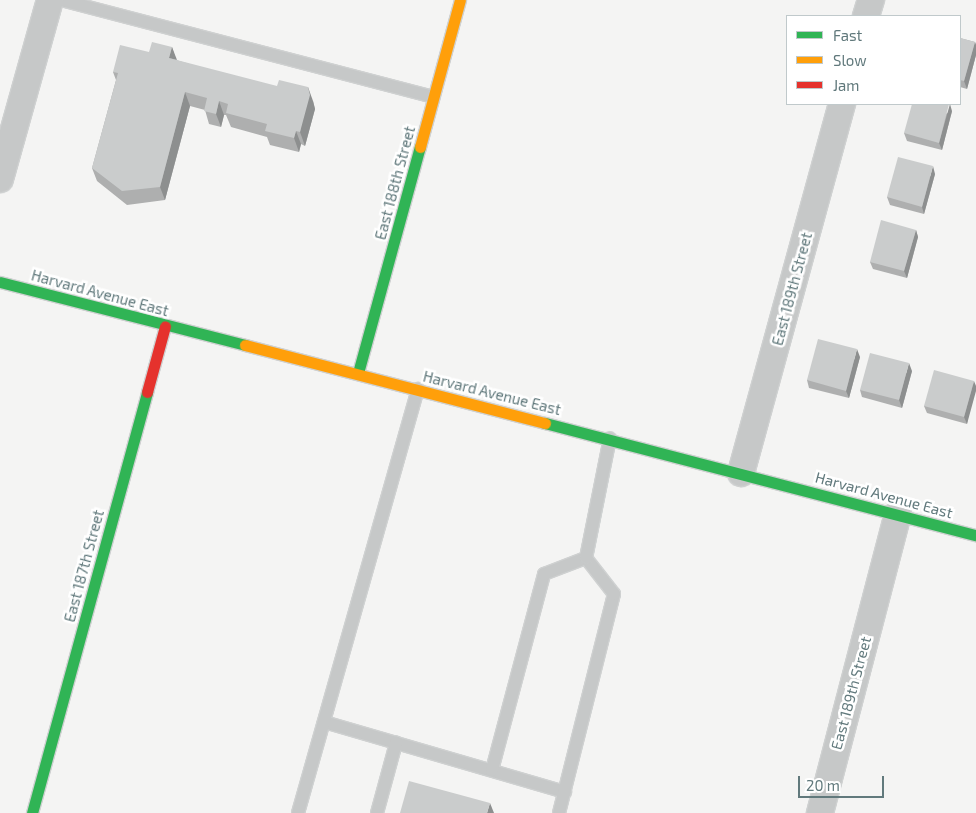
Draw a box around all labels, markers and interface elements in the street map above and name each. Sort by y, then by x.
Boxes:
legend [786,15,961,105]
text: Fast [833,26,862,44]
text: Slow [833,51,867,69]
text: Jam [833,76,859,94]
street label: East 188th Street [371,124,419,242]
street label: East 189th Street [768,230,816,348]
street label: Harvard Avenue East [29,266,171,320]
street label: Harvard Avenue East [421,367,563,419]
street label: Harvard Avenue East [813,468,955,522]
street label: East 187th Street [60,508,108,624]
street label: East 189th Street [827,634,875,752]
scale bar [801,766,887,798]
text: 20 m [806,776,840,794]

